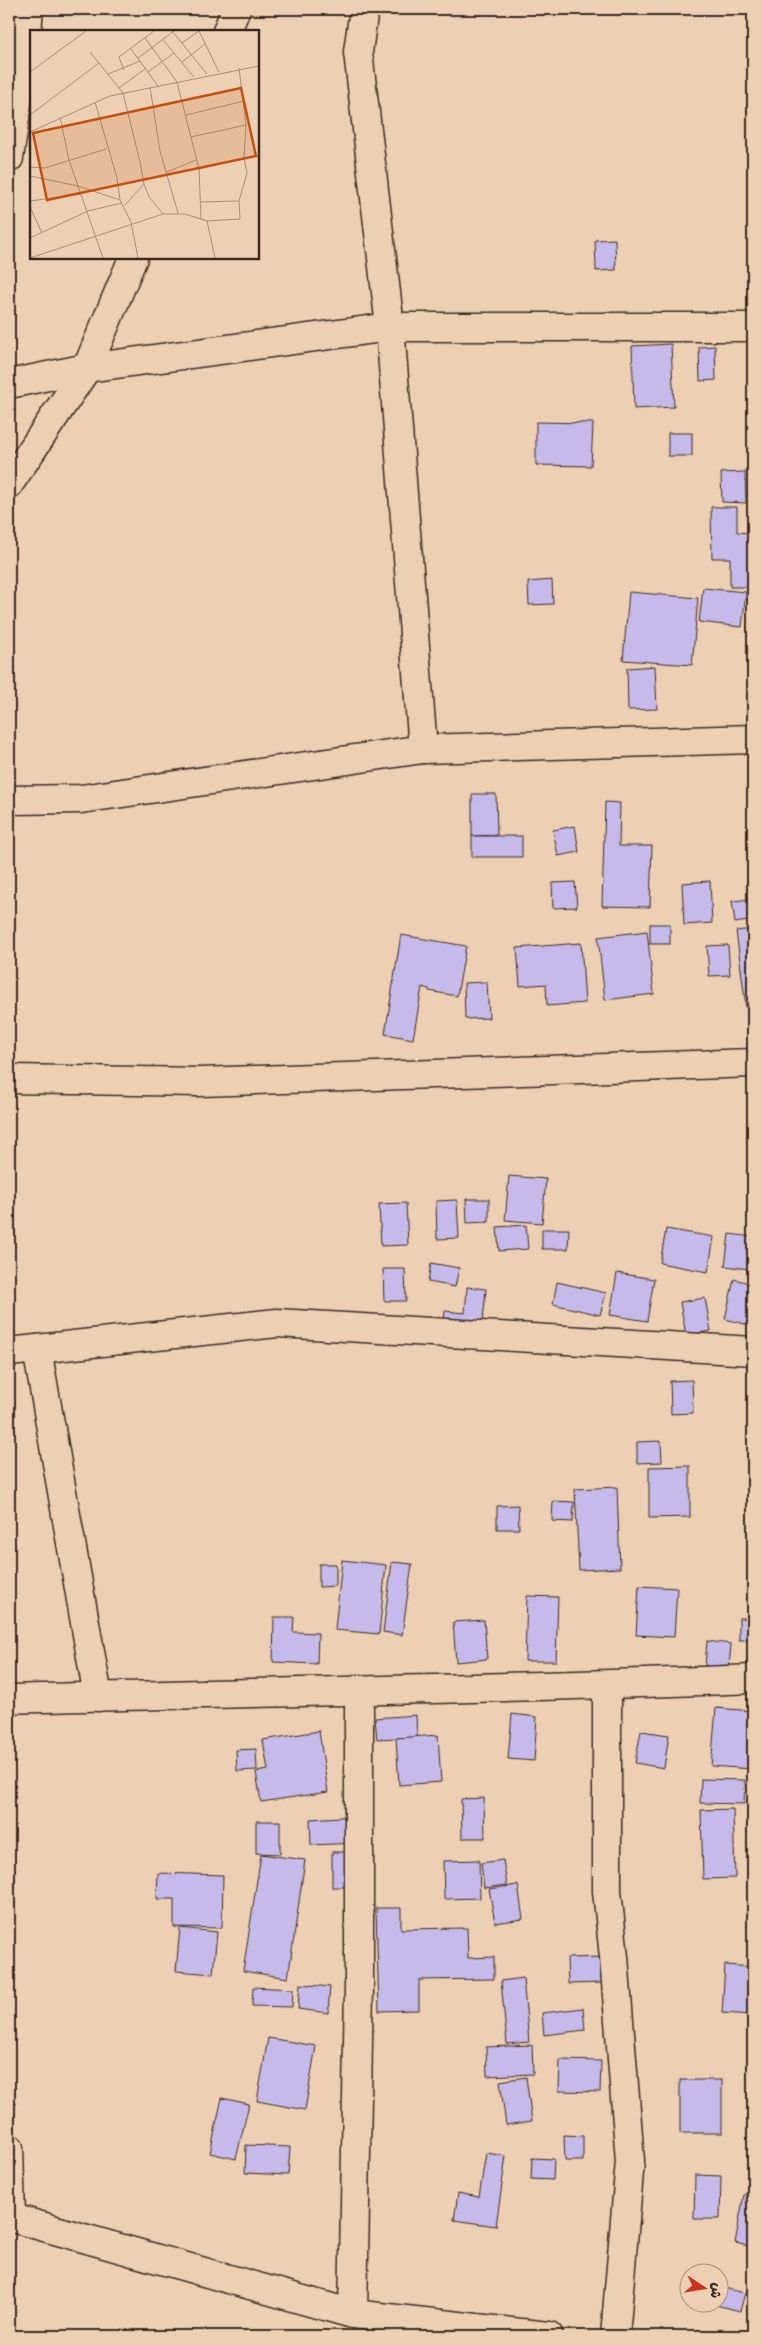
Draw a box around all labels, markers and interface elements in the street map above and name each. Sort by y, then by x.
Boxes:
inset map [30,30,259,259]
north arrow [680,2262,730,2312]
text: ش [705,2281,729,2301]

